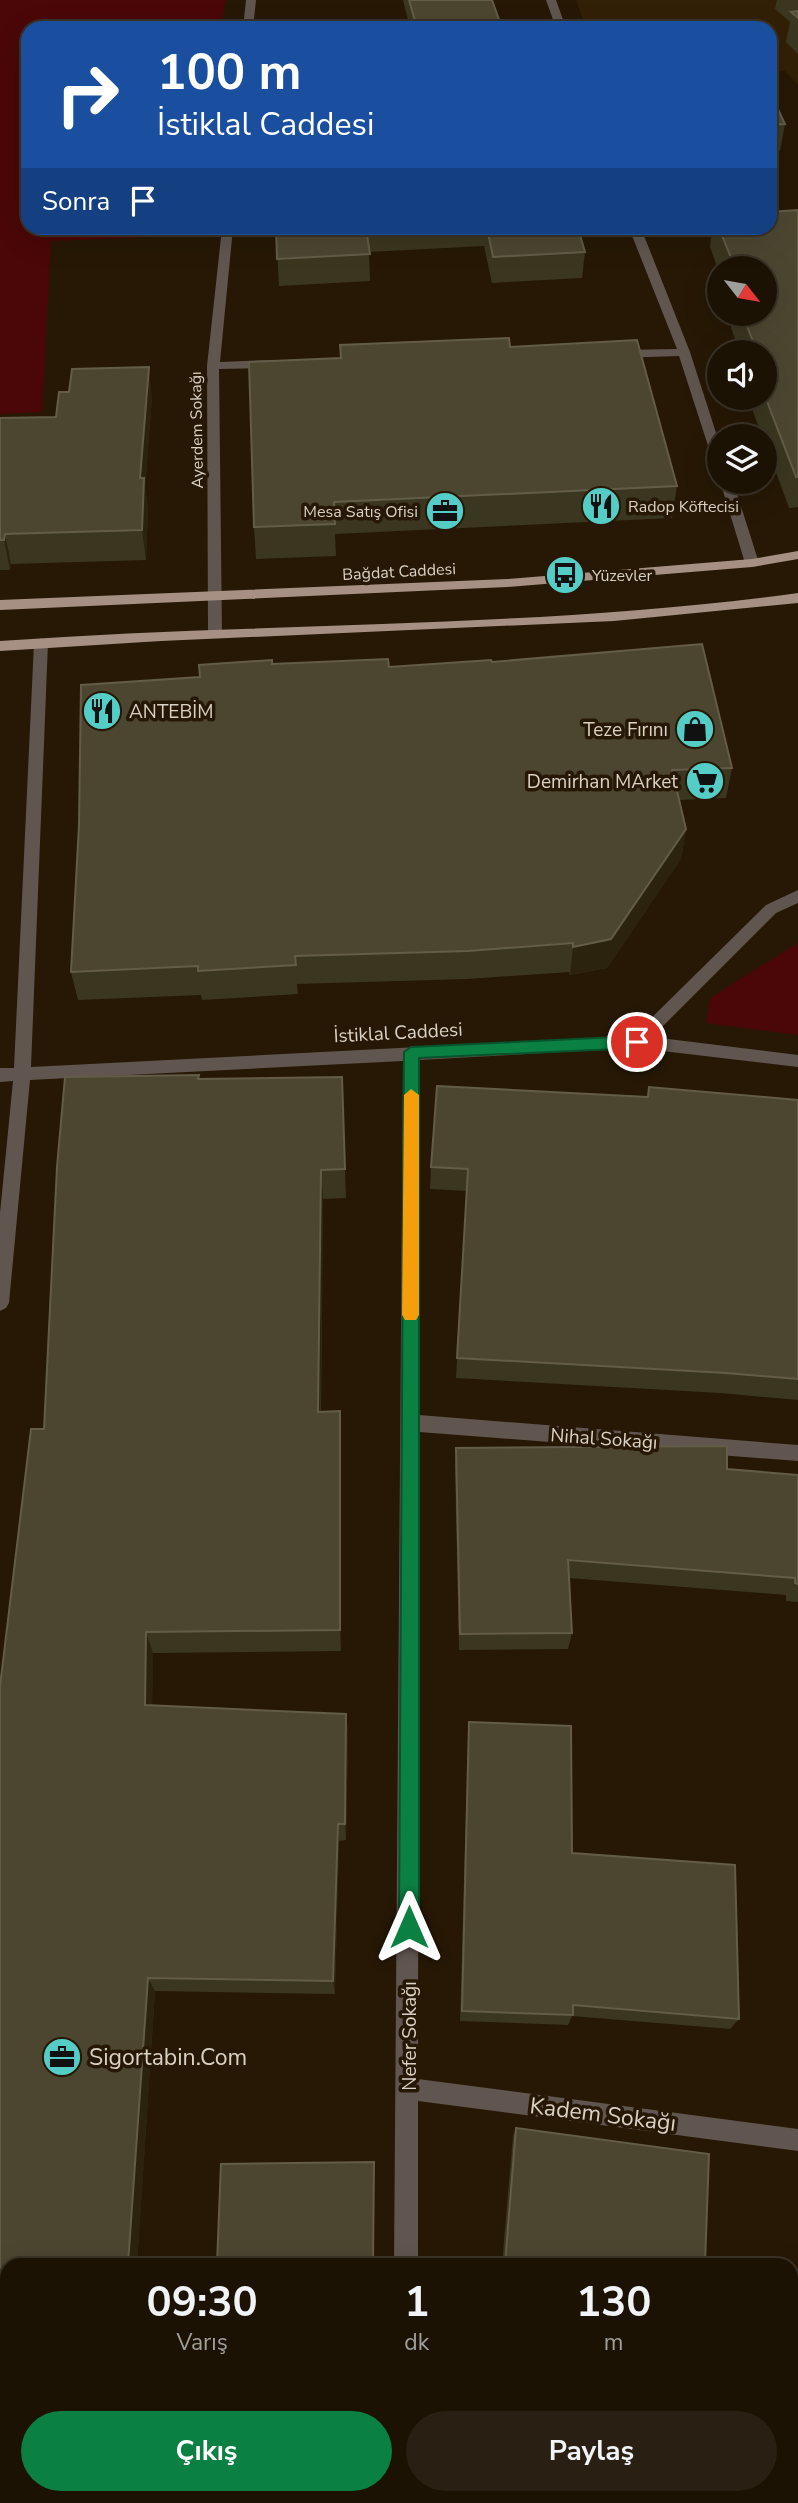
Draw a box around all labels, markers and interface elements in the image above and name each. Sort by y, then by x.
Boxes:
text: 100 m [157,39,301,106]
icon: right [42,49,133,140]
text: İstiklal Caddesi [157,103,374,146]
icon: arrive [124,182,162,220]
text: Sonra [42,184,110,219]
north arrow [707,256,777,326]
map controls [707,256,777,494]
button: sound [707,340,777,410]
street label: Ayerdem Sokağı [185,371,209,489]
button: layers [707,424,777,494]
restaurant icon: Radop Köftecisi [580,485,622,527]
office icon: Mesa Satış Ofisi [424,490,466,532]
place label: Radop Köftecisi [628,496,739,518]
place label: Mesa Satış Ofisi [303,501,418,523]
bus stop icon: Yüzevler [544,554,586,596]
street label: Bağdat Caddesi [342,558,456,586]
place label: Yüzevler [591,565,652,587]
restaurant icon: ANTEBİM [81,690,123,732]
place label: ANTEBİM [129,699,213,725]
shop icon: Teze Fırını [674,708,716,750]
place label: Teze Fırını [583,717,668,743]
supermarket icon: Demirhan MArket [684,760,726,802]
place label: Demirhan MArket [527,769,678,795]
pin [607,1012,667,1072]
street label: İstiklal Caddesi [333,1017,463,1049]
icon: arrive [618,1023,656,1061]
street label: Nihal Sokağı [550,1422,658,1456]
position arrow [372,1890,446,1964]
street label: Nefer Sokağı [397,1981,423,2091]
office icon: Sigortabin.Com [41,2036,83,2078]
place label: Sigortabin.Com [89,2042,247,2073]
street label: Kadem Sokağı [528,2090,678,2139]
text: 09:30 [146,2274,258,2331]
text: 1 [404,2274,429,2331]
text: 130 [576,2274,651,2331]
text: Varış [176,2327,228,2358]
text: dk [404,2327,429,2358]
text: m [604,2327,624,2358]
button: Çıkış [21,2411,392,2491]
button: Paylaş [406,2411,777,2491]

